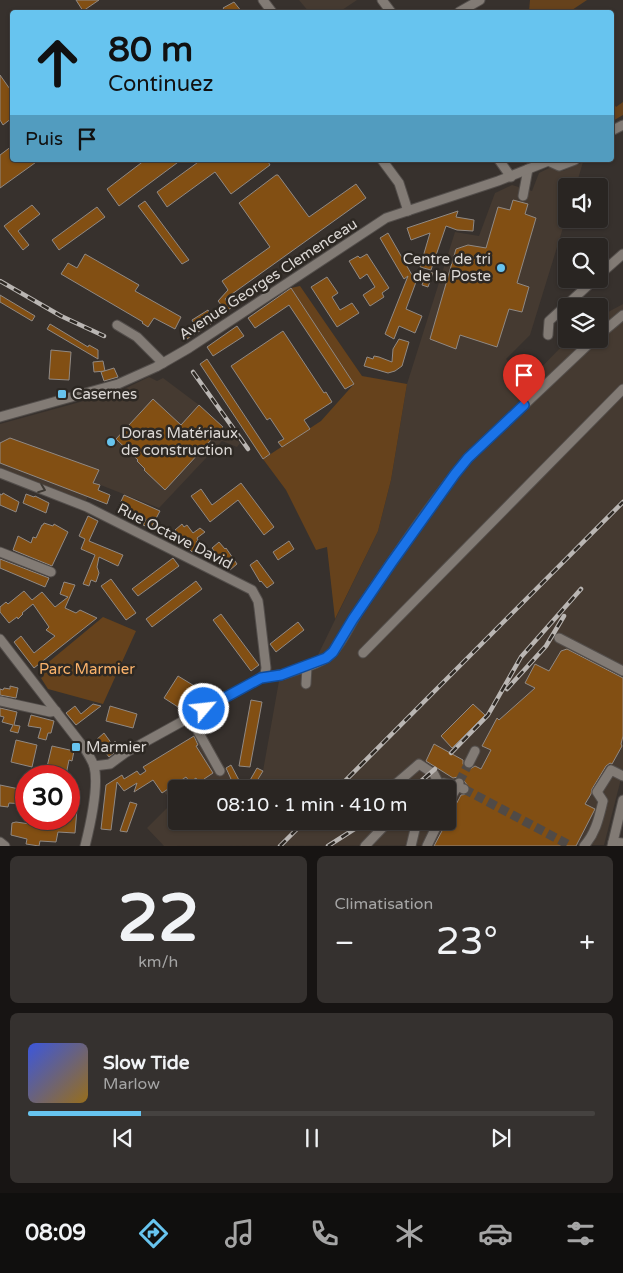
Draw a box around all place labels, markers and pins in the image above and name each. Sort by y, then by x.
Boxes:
place label: Centre de tri de la Poste [403,250,491,285]
marker: Centre de tri de la Poste [495,262,507,274]
pin [503,354,545,405]
place label: Casernes [72,385,137,403]
marker: Casernes [56,388,68,400]
place label: Doras Matériaux de construction [121,424,238,459]
marker: Doras Matériaux de construction [105,436,117,448]
place label: Marmier [86,738,147,756]
marker: Marmier [70,741,82,753]

